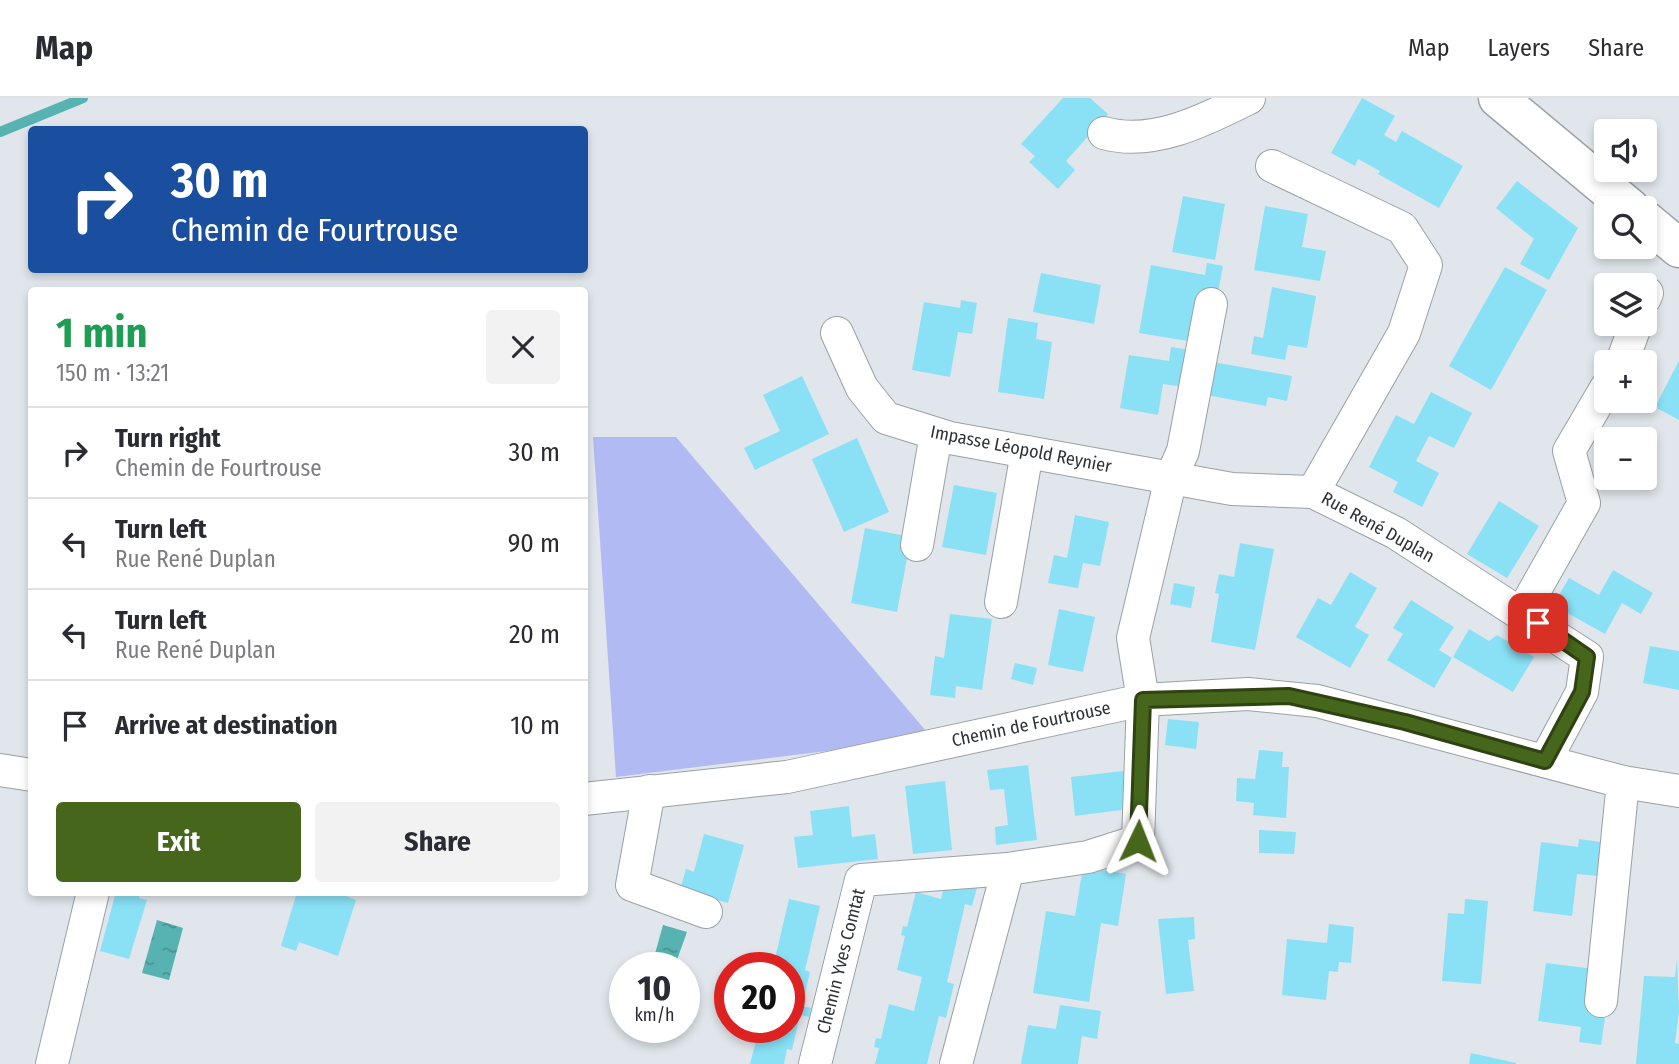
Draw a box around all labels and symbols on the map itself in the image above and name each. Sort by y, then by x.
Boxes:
street label: Impasse Léopold Reynier [929,421,1114,477]
street label: Rue René Duplan [1318,487,1438,567]
pin [1508,593,1568,653]
street label: Chemin de Fourtrouse [950,696,1112,752]
position arrow [1101,804,1175,878]
street label: Chemin Yves Comtat [812,886,870,1036]
speed limit sign: 20 [714,952,805,1043]

